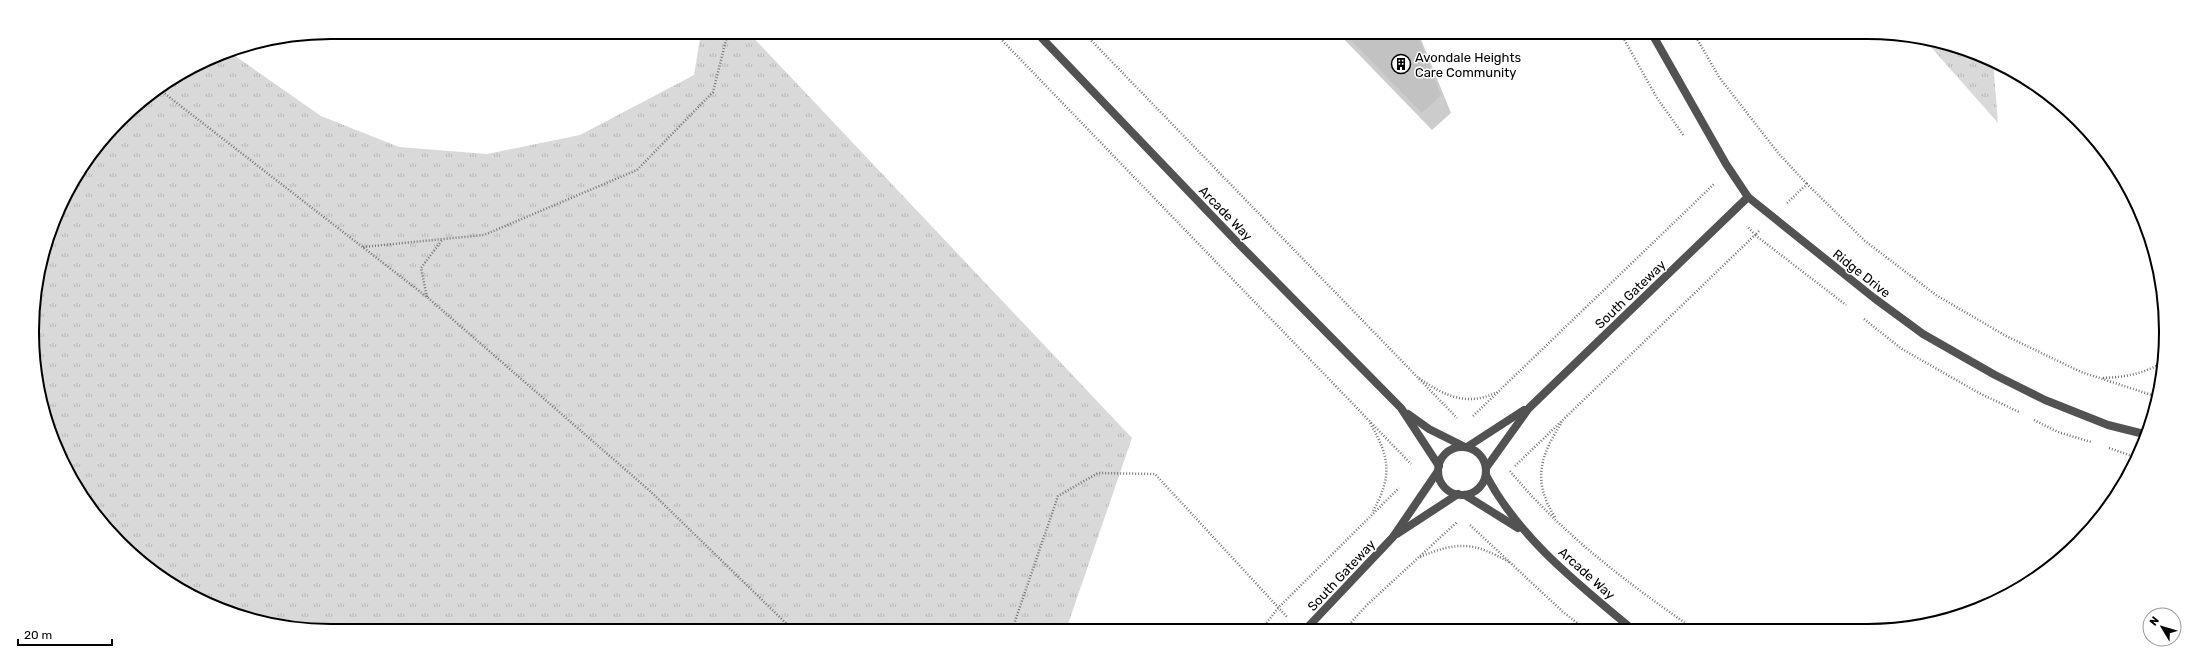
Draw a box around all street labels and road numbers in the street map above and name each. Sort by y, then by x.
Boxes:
street label: Arcade Way [1196,183,1255,244]
street label: Ridge Drive [1829,246,1893,301]
street label: South Gateway [1592,257,1669,332]
street label: South Gateway [1304,537,1378,614]
street label: Arcade Way [1556,544,1618,602]

